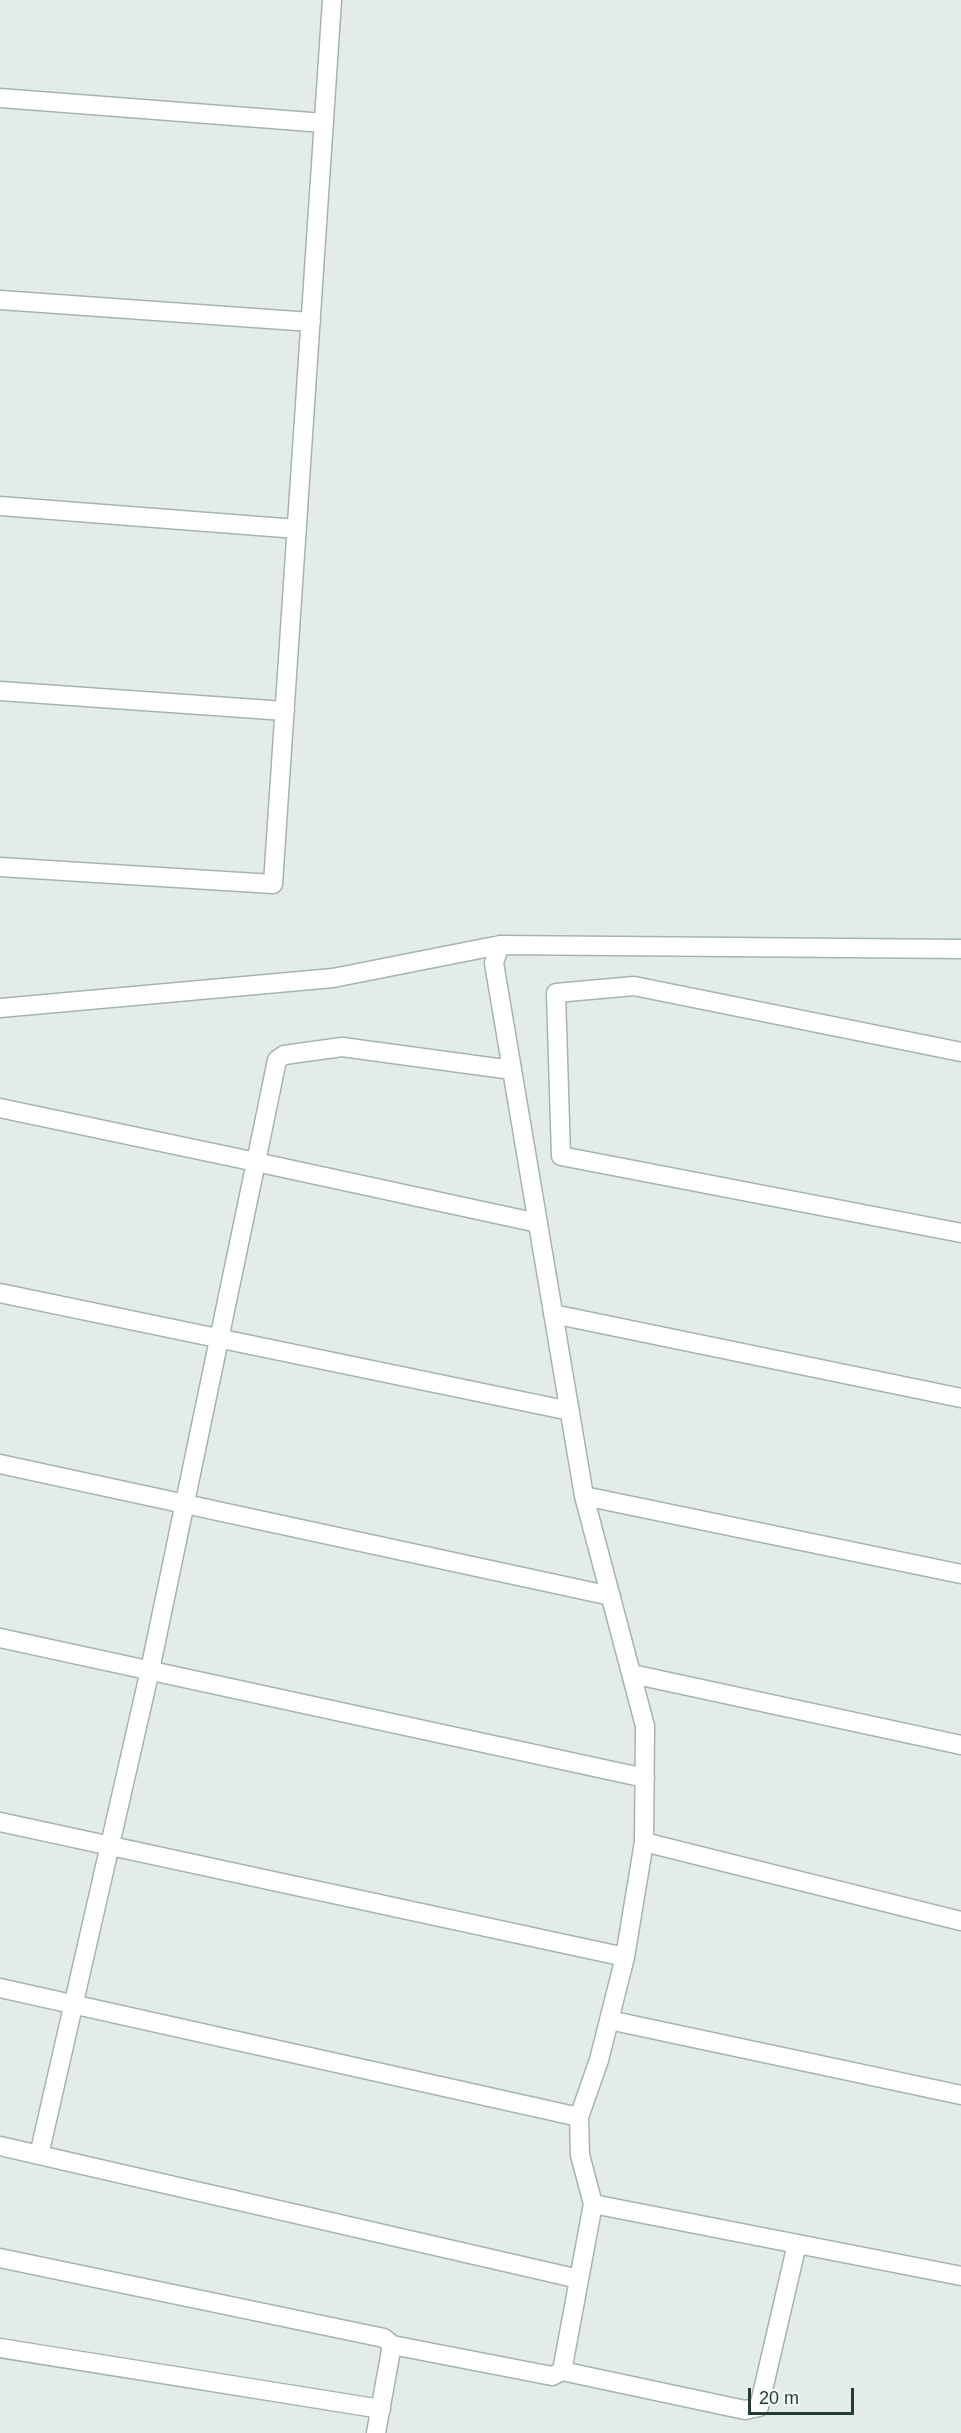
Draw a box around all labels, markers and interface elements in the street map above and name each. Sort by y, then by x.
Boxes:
scale bar [751,2376,858,2414]
text: 20 m [759,2388,799,2408]

